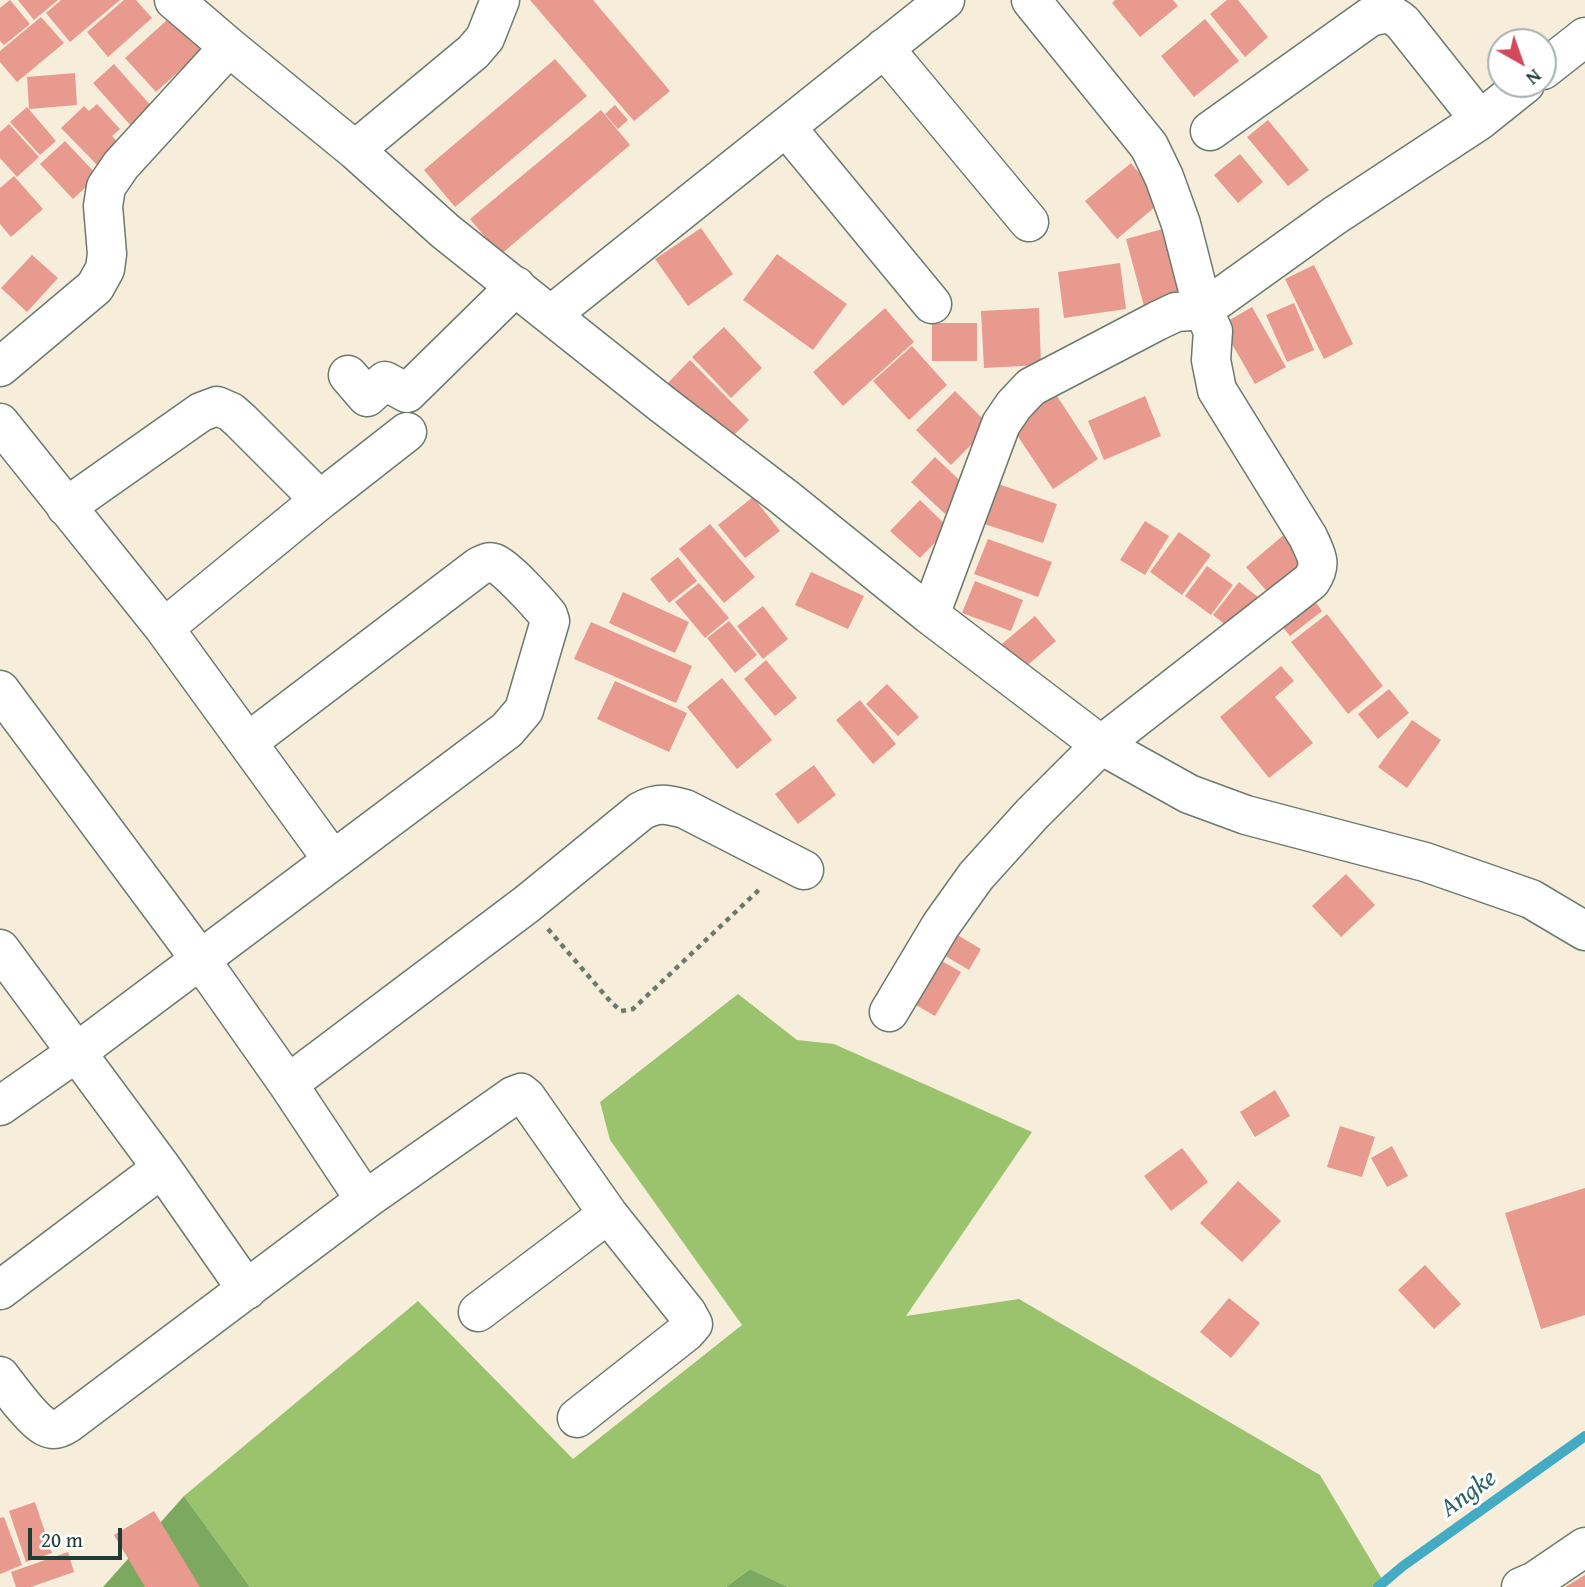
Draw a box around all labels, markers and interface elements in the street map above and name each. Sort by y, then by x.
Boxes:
north arrow [1487,28,1557,98]
text: N [1520,63,1548,92]
water label: Angke [1435,1463,1503,1525]
scale bar [32,1514,126,1558]
text: 20 m [41,1524,83,1555]

